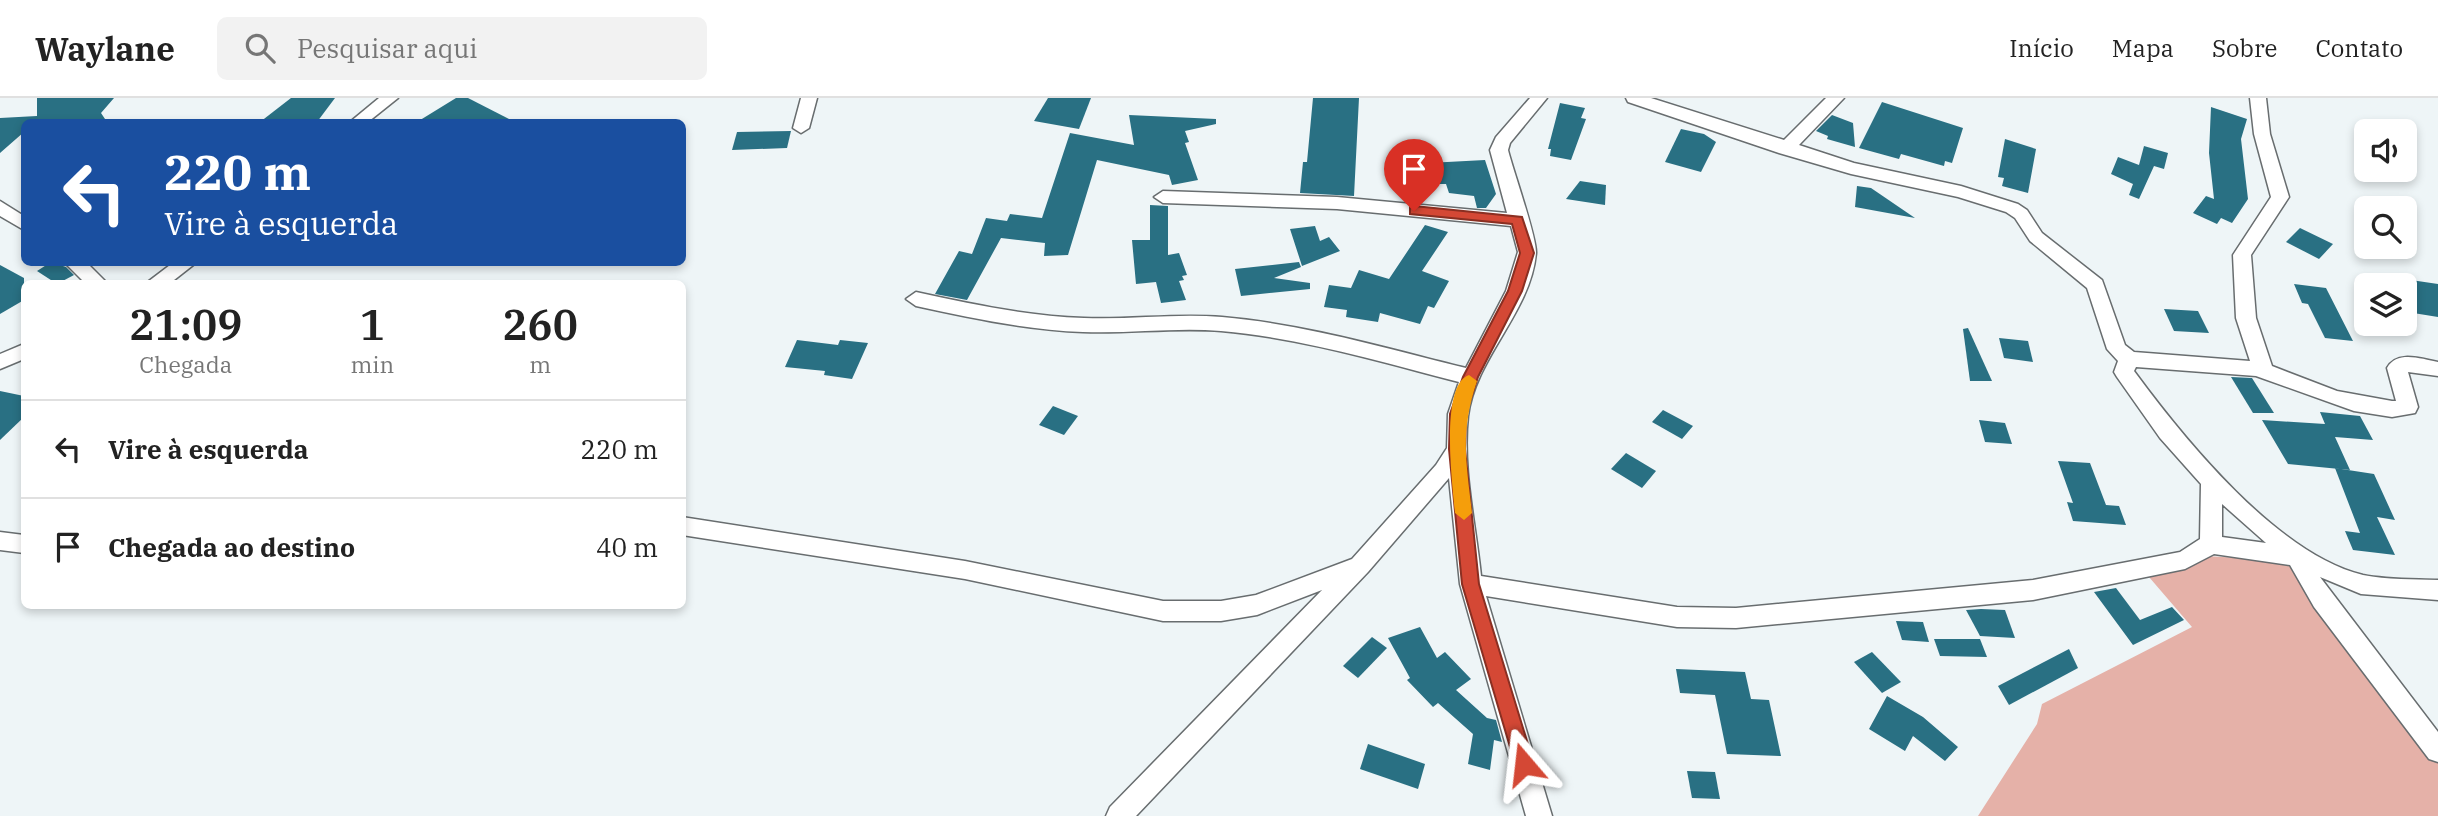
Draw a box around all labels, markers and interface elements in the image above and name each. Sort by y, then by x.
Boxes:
search box [217,17,707,80]
text: Waylane [35,27,175,70]
icon: search [241,29,279,67]
text: Pesquisar aqui [297,31,478,65]
text: Início [2009,32,2074,64]
text: Mapa [2112,32,2174,64]
text: Sobre [2212,32,2277,64]
text: Contato [2315,32,2403,64]
map controls [2354,119,2417,336]
button: sound [2354,119,2417,182]
pin [1384,139,1444,211]
text: 220 m [164,140,311,203]
icon: left [49,147,140,238]
icon: arrive [1395,150,1433,188]
button: search [2354,196,2417,259]
text: Vire à esquerda [164,202,398,244]
button: layers [2354,273,2417,336]
text: 21:09 [129,297,242,352]
text: 1 [360,297,385,352]
text: 260 [502,297,578,352]
text: Chegada [139,349,232,379]
text: min [350,349,394,379]
text: m [529,349,551,379]
icon: left [49,430,87,468]
text: Vire à esquerda [108,432,309,466]
text: 220 m [580,432,658,466]
icon: arrive [49,528,87,566]
text: Chegada ao destino [108,530,355,564]
text: 40 m [596,530,658,564]
position arrow [1487,727,1561,801]

